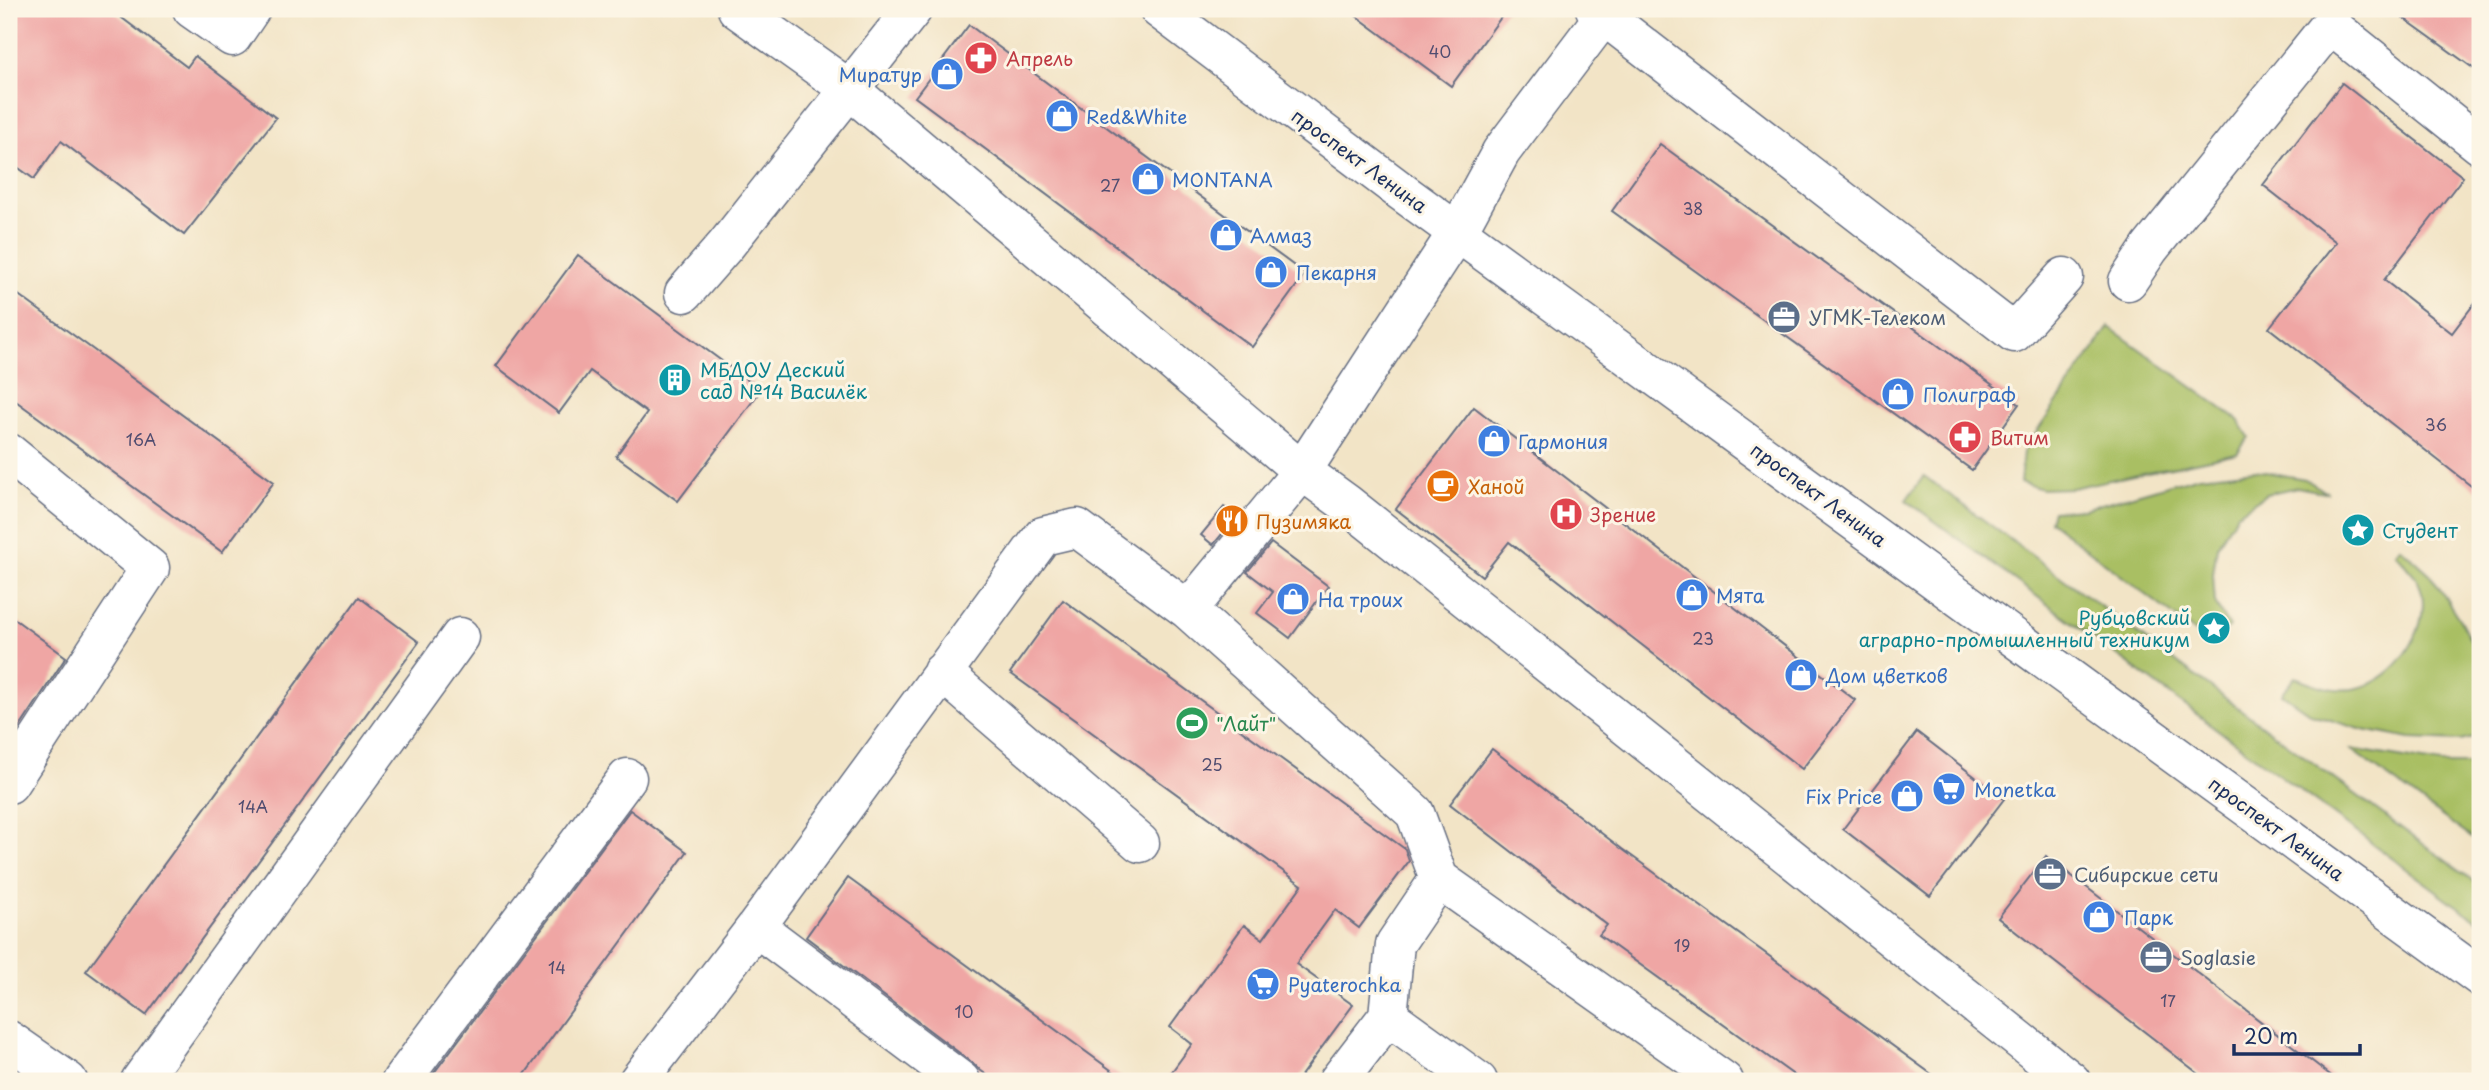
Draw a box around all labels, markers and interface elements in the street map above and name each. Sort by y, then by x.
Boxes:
pharmacy icon: Апрель [962,39,1000,77]
house number: 40 [1429,39,1451,63]
place label: Апрель [1006,44,1073,72]
shop icon: Миратур [928,55,966,93]
place label: Миратур [839,60,922,88]
shop icon: Red&White [1043,97,1081,135]
street label: проспект Ленина [1286,101,1434,219]
place label: Red&White [1086,102,1187,130]
shop icon: MONTANA [1129,160,1167,198]
place label: MONTANA [1172,165,1273,193]
house number: 27 [1100,173,1120,197]
house number: 38 [1683,196,1703,220]
shop icon: Алмаз [1207,216,1245,254]
place label: Алмаз [1250,221,1312,249]
shop icon: Пекарня [1252,253,1290,291]
place label: Пекарня [1296,258,1377,286]
office icon: УГМК-Телеком [1765,298,1803,336]
place label: УГМК-Телеком [1809,303,1946,331]
place label: МБДОУ Деский сад №14 Василёк [700,355,868,405]
building icon: МБДОУ Деский сад №14 Василёк [656,361,694,399]
shop icon: Полиграф [1879,375,1917,413]
place label: Полиграф [1923,380,2016,408]
house number: 36 [2425,412,2447,436]
pharmacy icon: Витим [1946,418,1984,456]
shop icon: Гармония [1475,422,1513,460]
place label: Витим [1990,423,2049,451]
house number: 16А [126,427,156,451]
place label: Гармония [1518,427,1608,455]
street label: проспект Ленина [1745,435,1893,553]
cafe icon: Ханой [1424,467,1462,505]
place label: Ханой [1468,472,1525,500]
hospital icon: Зрение [1547,495,1585,533]
place label: Зрение [1590,500,1656,528]
restaurant icon: Пузимяка [1213,502,1251,540]
place label: Пузимяка [1256,507,1351,535]
place icon: Студент [2339,511,2377,549]
place label: Студент [2382,516,2458,544]
shop icon: Мята [1673,576,1711,614]
shop icon: На троих [1274,580,1312,618]
place label: Мята [1716,581,1765,609]
place label: На троих [1318,585,1403,613]
place label: Рубцовский аграрно-промышленный техникум [1859,603,2190,653]
place icon: Рубцовский аграрно-промышленный техникум [2195,609,2233,647]
house number: 23 [1692,626,1714,650]
shop icon: Дом цветков [1782,656,1820,694]
place label: Дом цветков [1825,661,1948,689]
sports icon: "Лайт" [1173,704,1211,742]
place label: "Лайт" [1216,709,1276,737]
house number: 25 [1201,752,1223,776]
street label: проспект Ленина [2203,769,2351,887]
supermarket icon: Monetka [1930,770,1968,808]
place label: Monetka [1974,775,2056,803]
shop icon: Fix Price [1888,777,1926,815]
place label: Fix Price [1805,782,1882,810]
house number: 14А [238,794,268,818]
office icon: Сибирские сети [2031,855,2069,893]
place label: Сибирские сети [2074,860,2219,888]
shop icon: Парк [2080,898,2118,936]
place label: Парк [2124,903,2174,931]
house number: 19 [1674,933,1690,957]
office icon: Soglasie [2137,938,2175,976]
place label: Soglasie [2180,943,2256,971]
house number: 14 [548,955,566,979]
supermarket icon: Pyaterochka [1244,965,1282,1003]
place label: Pyaterochka [1288,970,1402,998]
house number: 17 [2160,988,2176,1012]
house number: 10 [955,999,973,1023]
scale bar [2234,1013,2360,1057]
text: 20 m [2244,1019,2298,1051]

